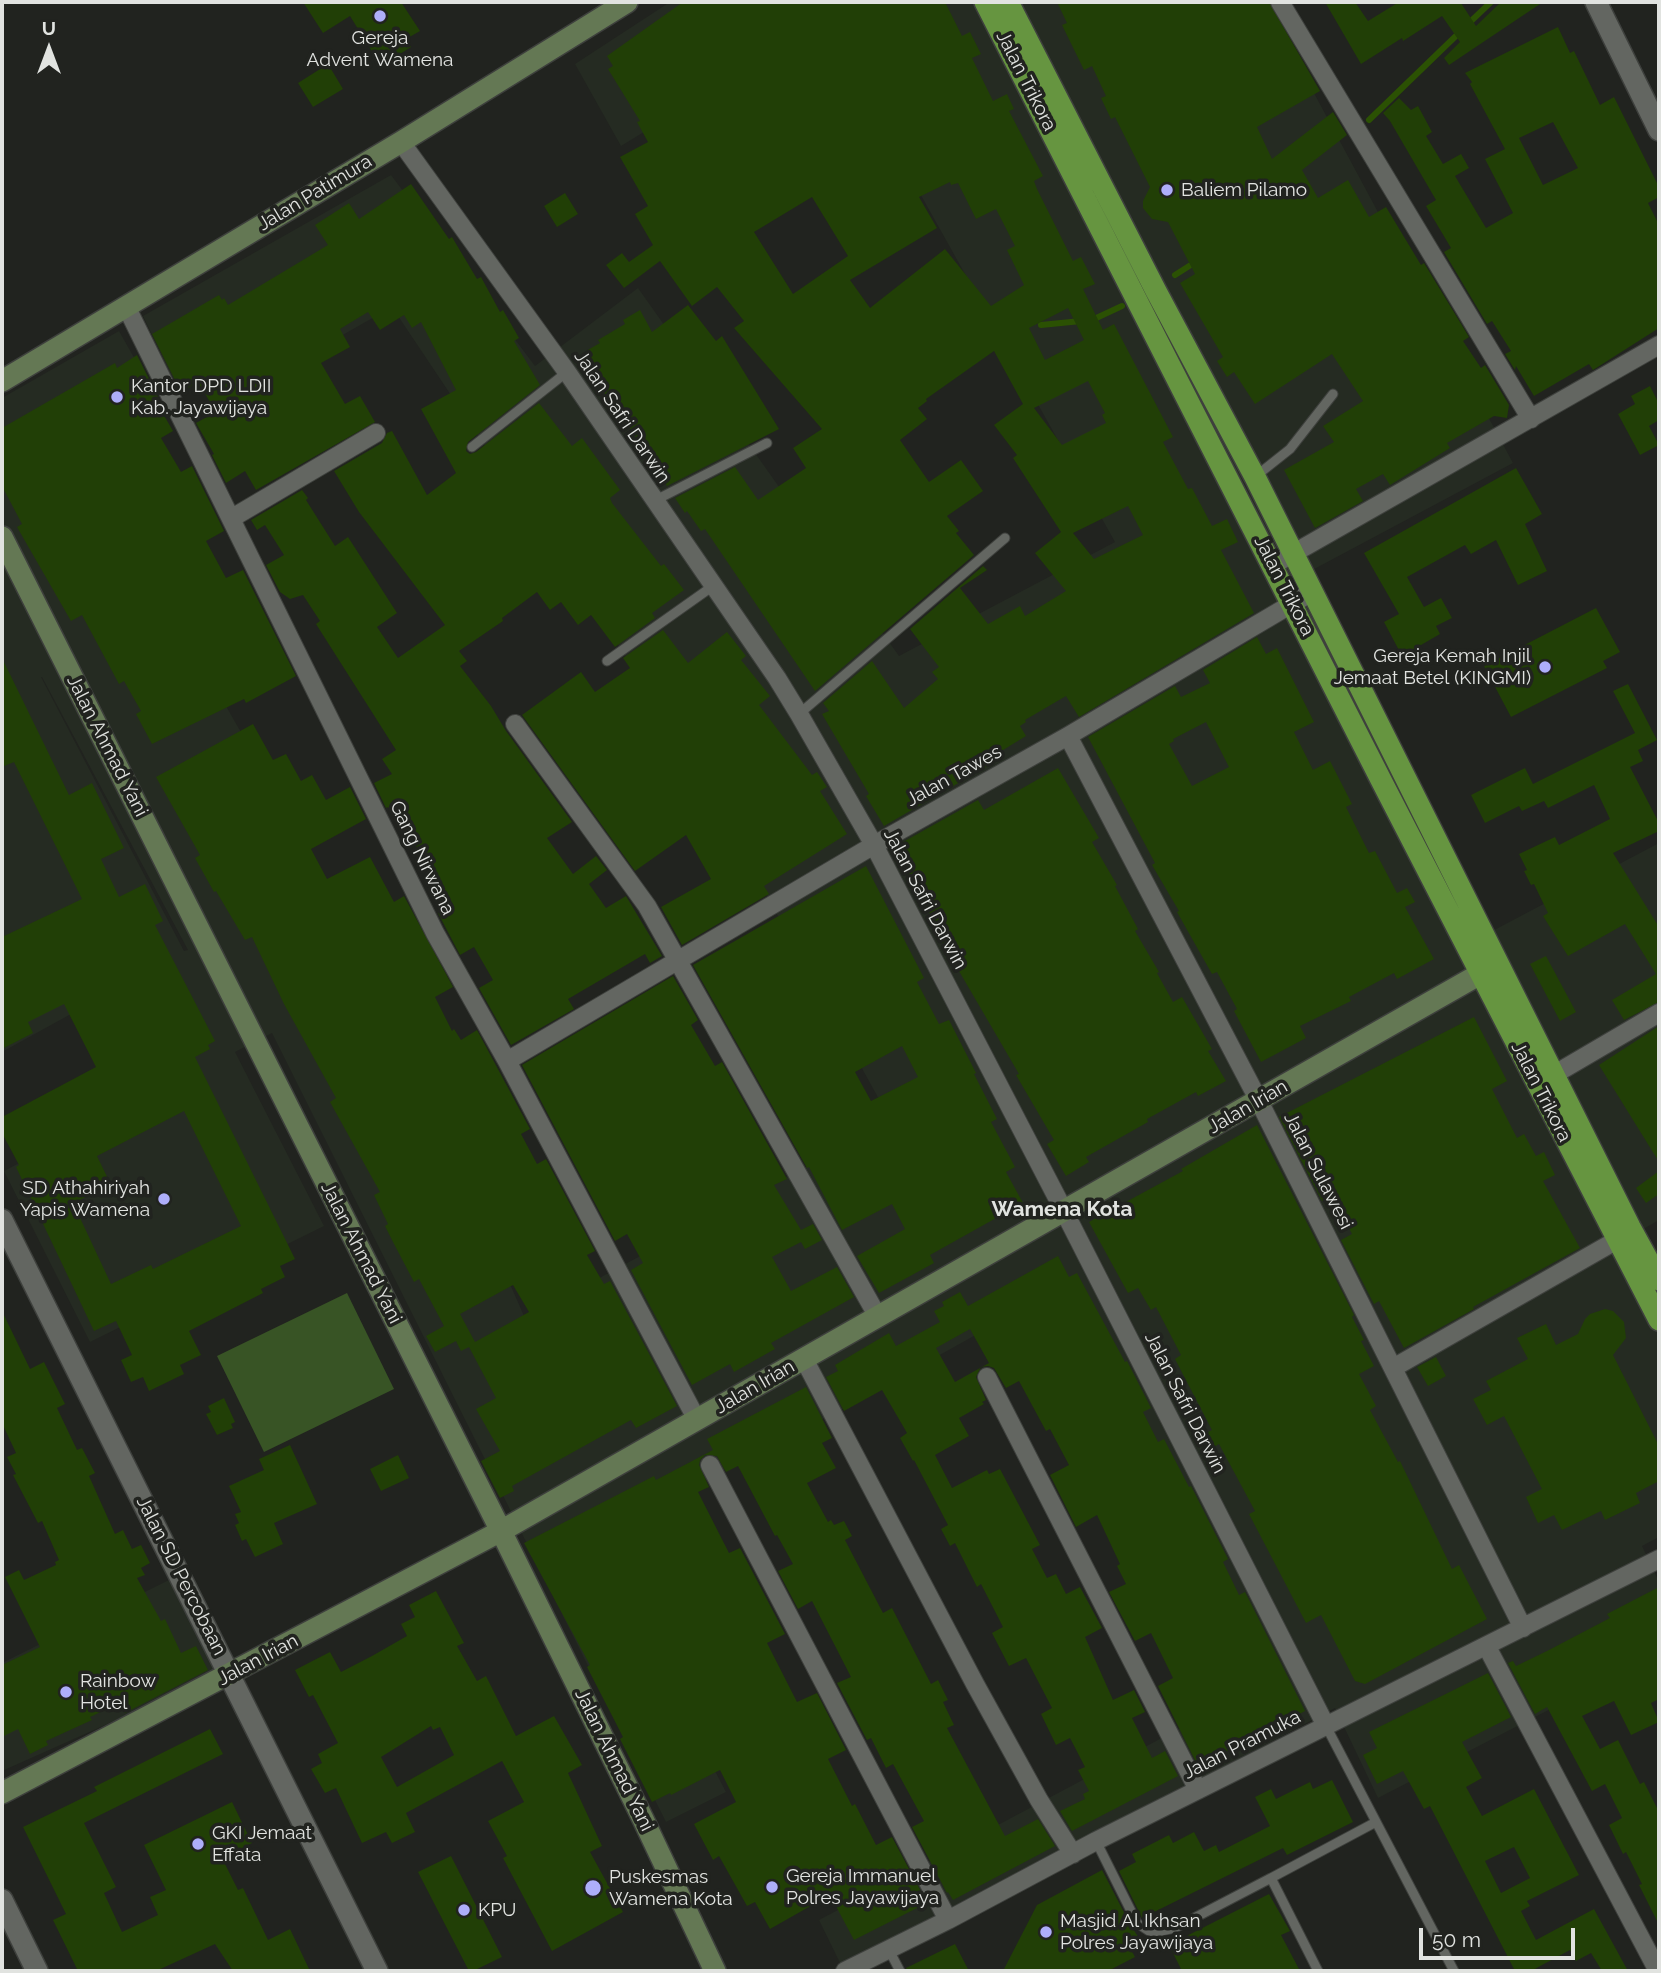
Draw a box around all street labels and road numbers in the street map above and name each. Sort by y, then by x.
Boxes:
street label: Jalan Trikora [991,27,1061,135]
street label: Jalan Patimura [254,150,376,236]
street label: Jalan Safri Darwin [569,346,675,488]
street label: Jalan Trikora [1249,532,1319,640]
street label: Jalan Ahmad Yani [62,672,152,820]
street label: Jalan Tawes [902,740,1006,812]
street label: Gang Nirwana [385,797,459,919]
street label: Jalan Safri Darwin [878,825,972,973]
street label: Jalan Trikora [1506,1038,1576,1146]
street label: Jalan Irian [1204,1075,1292,1139]
street label: Jalan Sulawesi [1279,1109,1357,1233]
street label: Jalan Ahmad Yani [316,1179,406,1327]
street label: Jalan Safri Darwin [1139,1328,1231,1478]
street label: Jalan Irian [711,1355,799,1419]
street label: Jalan SD Percobaan [131,1493,231,1659]
street label: Jalan Irian [214,1629,302,1691]
street label: Jalan Ahmad Yani [570,1685,658,1835]
street label: Jalan Pramuka [1179,1706,1305,1784]

